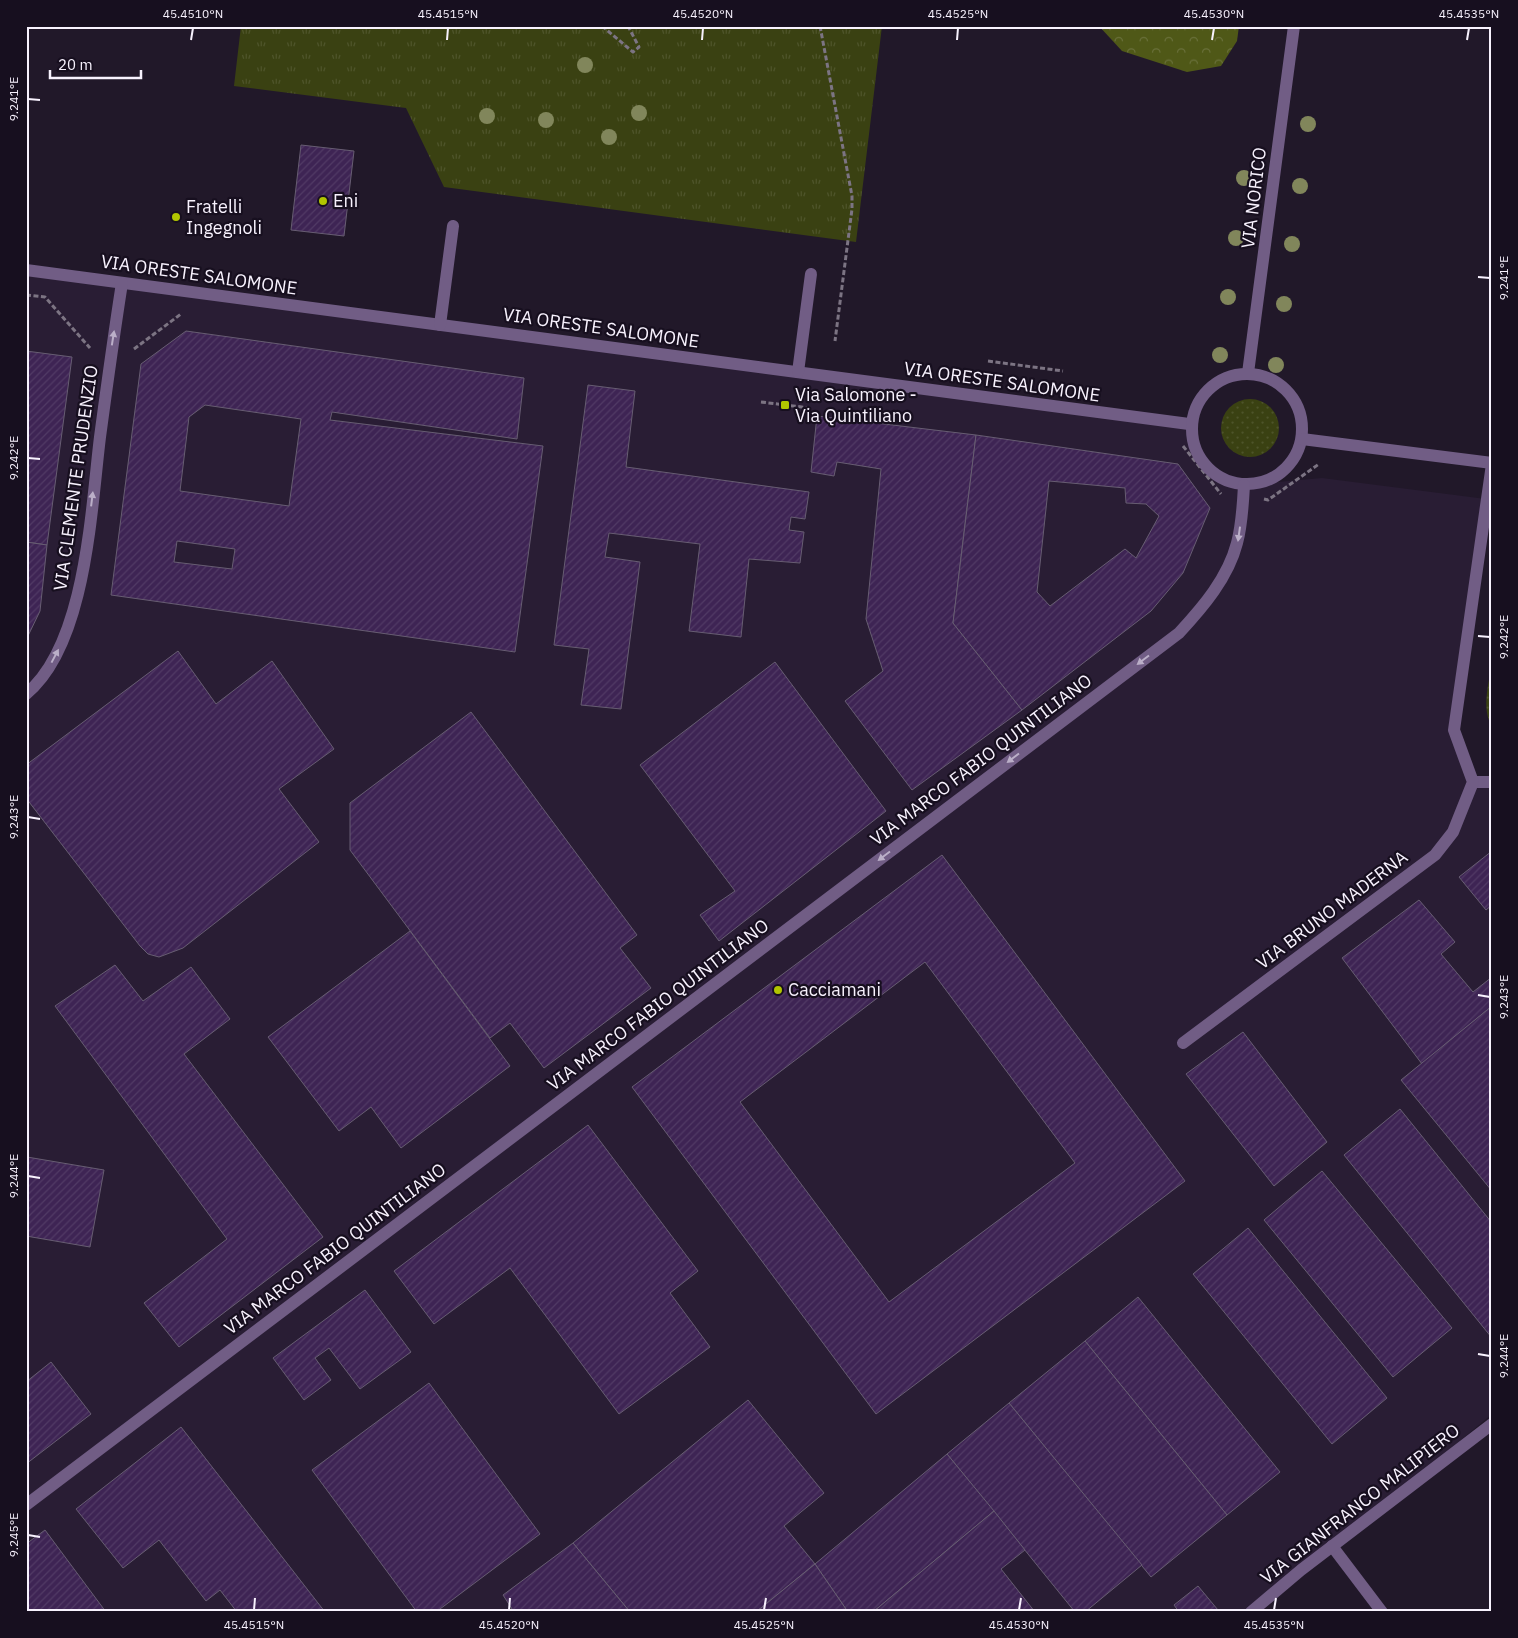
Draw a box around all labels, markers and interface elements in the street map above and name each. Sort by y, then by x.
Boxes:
text: 45.4510°N [163,6,223,21]
text: 45.4515°N [418,6,478,21]
text: 45.4520°N [673,6,733,21]
text: 45.4525°N [928,6,988,21]
text: 45.4530°N [1184,6,1244,21]
text: 45.4535°N [1439,6,1499,21]
scale bar [50,48,141,80]
text: 20 m [58,55,93,74]
text: 9.241°E [6,77,21,121]
street label: VIA NORICO [1236,146,1271,250]
place label: Eni [333,189,358,212]
place label: Fratelli Ingegnoli [186,195,262,239]
marker: Eni [317,195,329,207]
marker: Fratelli Ingegnoli [170,211,182,223]
street label: VIA ORESTE SALOMONE [100,249,299,300]
text: 9.241°E [1496,256,1511,300]
street label: VIA ORESTE SALOMONE [502,302,701,353]
one-way arrow [110,329,118,345]
street label: VIA ORESTE SALOMONE [903,356,1102,407]
street label: VIA CLEMENTE PRUDENZIO [48,364,103,592]
place label: Via Salomone - Via Quintiliano [795,383,917,427]
marker: Via Salomone - Via Quintiliano [779,399,791,411]
text: 9.242°E [6,436,21,480]
one-way arrow [88,490,96,506]
one-way arrow [1235,526,1243,542]
text: 9.242°E [1496,615,1511,659]
one-way arrow [51,649,59,663]
one-way arrow [1137,654,1150,665]
street label: VIA MARCO FABIO QUINTILIANO [865,669,1096,851]
one-way arrow [1006,753,1020,763]
text: 9.243°E [6,795,21,839]
street label: VIA BRUNO MADERNA [1252,845,1412,974]
one-way arrow [877,851,891,861]
street label: VIA MARCO FABIO QUINTILIANO [542,914,773,1096]
text: 9.243°E [1496,975,1511,1019]
place label: Cacciamani [788,978,881,1001]
marker: Cacciamani [772,984,784,996]
text: 9.244°E [6,1154,21,1198]
street label: VIA MARCO FABIO QUINTILIANO [219,1158,450,1340]
text: 9.244°E [1496,1334,1511,1378]
street label: VIA GIANFRANCO MALIPIERO [1255,1419,1464,1589]
text: 9.245°E [6,1513,21,1557]
text: 45.4515°N [224,1617,284,1632]
text: 45.4520°N [479,1617,539,1632]
text: 45.4525°N [734,1617,794,1632]
text: 45.4530°N [989,1617,1049,1632]
text: 45.4535°N [1244,1617,1304,1632]

